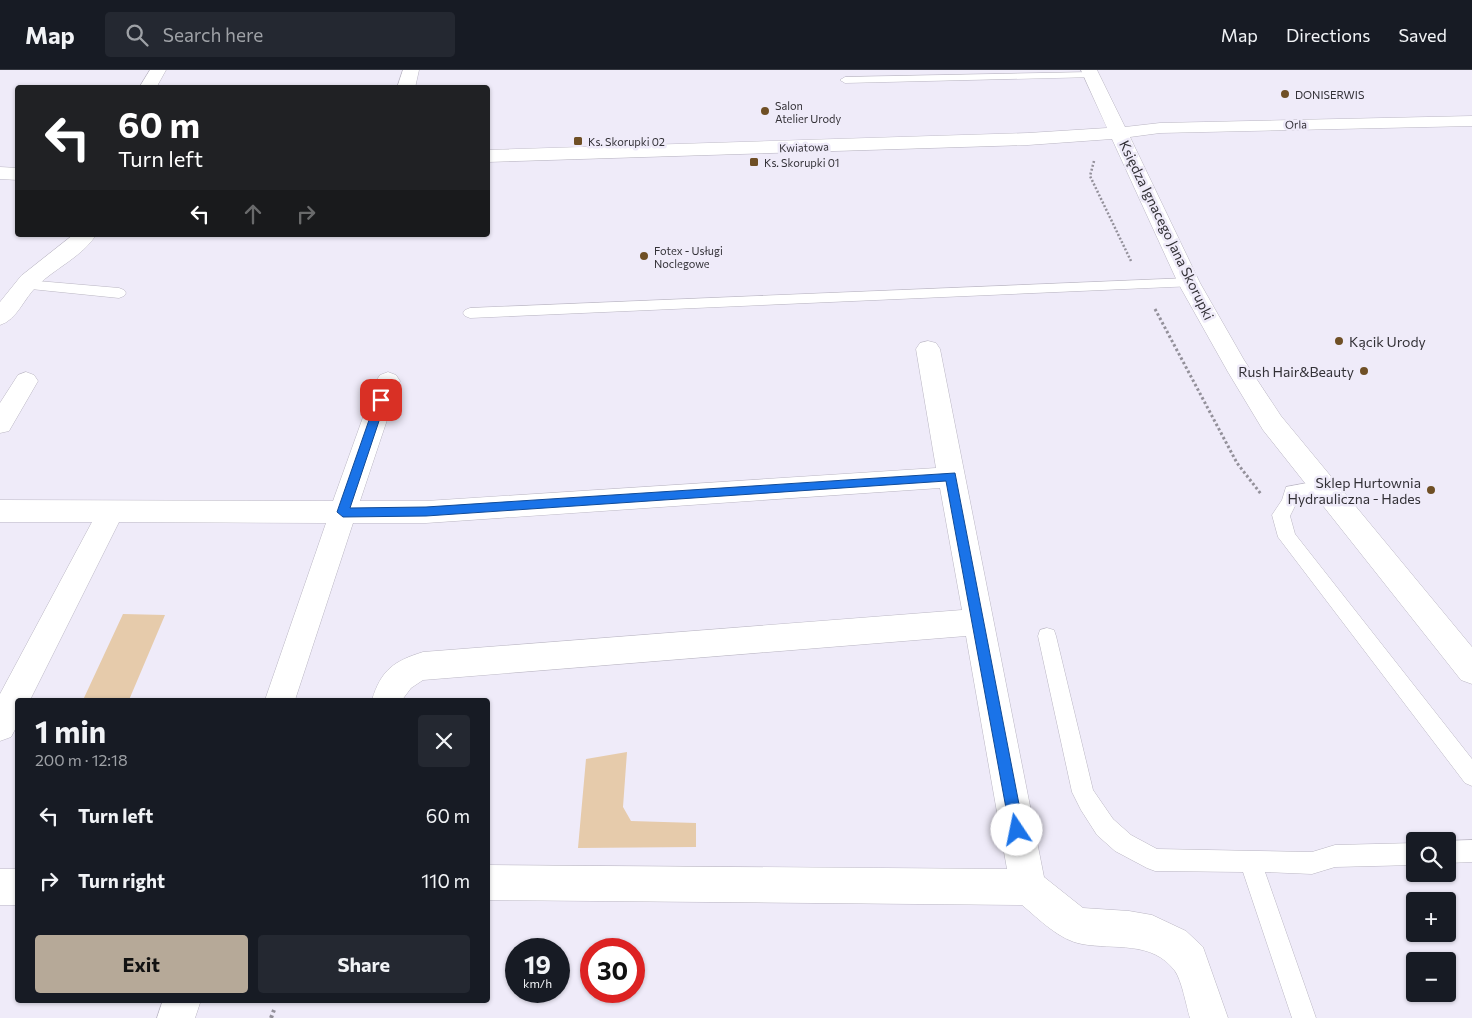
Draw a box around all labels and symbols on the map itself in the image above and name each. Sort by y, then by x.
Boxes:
marker: DONISERWIS [1279,88,1291,100]
place label: DONISERWIS [1295,88,1364,101]
place label: Salon Atelier Urody [775,99,841,125]
marker: Salon Atelier Urody [759,105,771,117]
street label: Orla [1285,117,1307,131]
marker: Ks. Skorupki 02 [572,135,584,147]
place label: Ks. Skorupki 02 [588,135,665,148]
street label: Księdza Ignacego Jana Skorupki [1116,137,1218,323]
street label: Kwiatowa [779,140,829,154]
marker: Ks. Skorupki 01 [748,156,760,168]
place label: Ks. Skorupki 01 [764,156,840,169]
place label: Fotex - Usługi Noclegowe [654,244,723,270]
marker: Fotex - Usługi Noclegowe [638,250,650,262]
place label: Kącik Urody [1349,333,1426,350]
marker: Kącik Urody [1333,335,1345,347]
place label: Rush Hair&Beauty [1238,363,1354,380]
marker: Rush Hair&Beauty [1358,365,1370,377]
pin [360,379,402,421]
place label: Sklep Hurtownia Hydrauliczna - Hades [1287,474,1421,507]
marker: Sklep Hurtownia Hydrauliczna - Hades [1425,484,1437,496]
position arrow [990,803,1042,855]
speed limit sign: 30 [580,938,645,1003]

